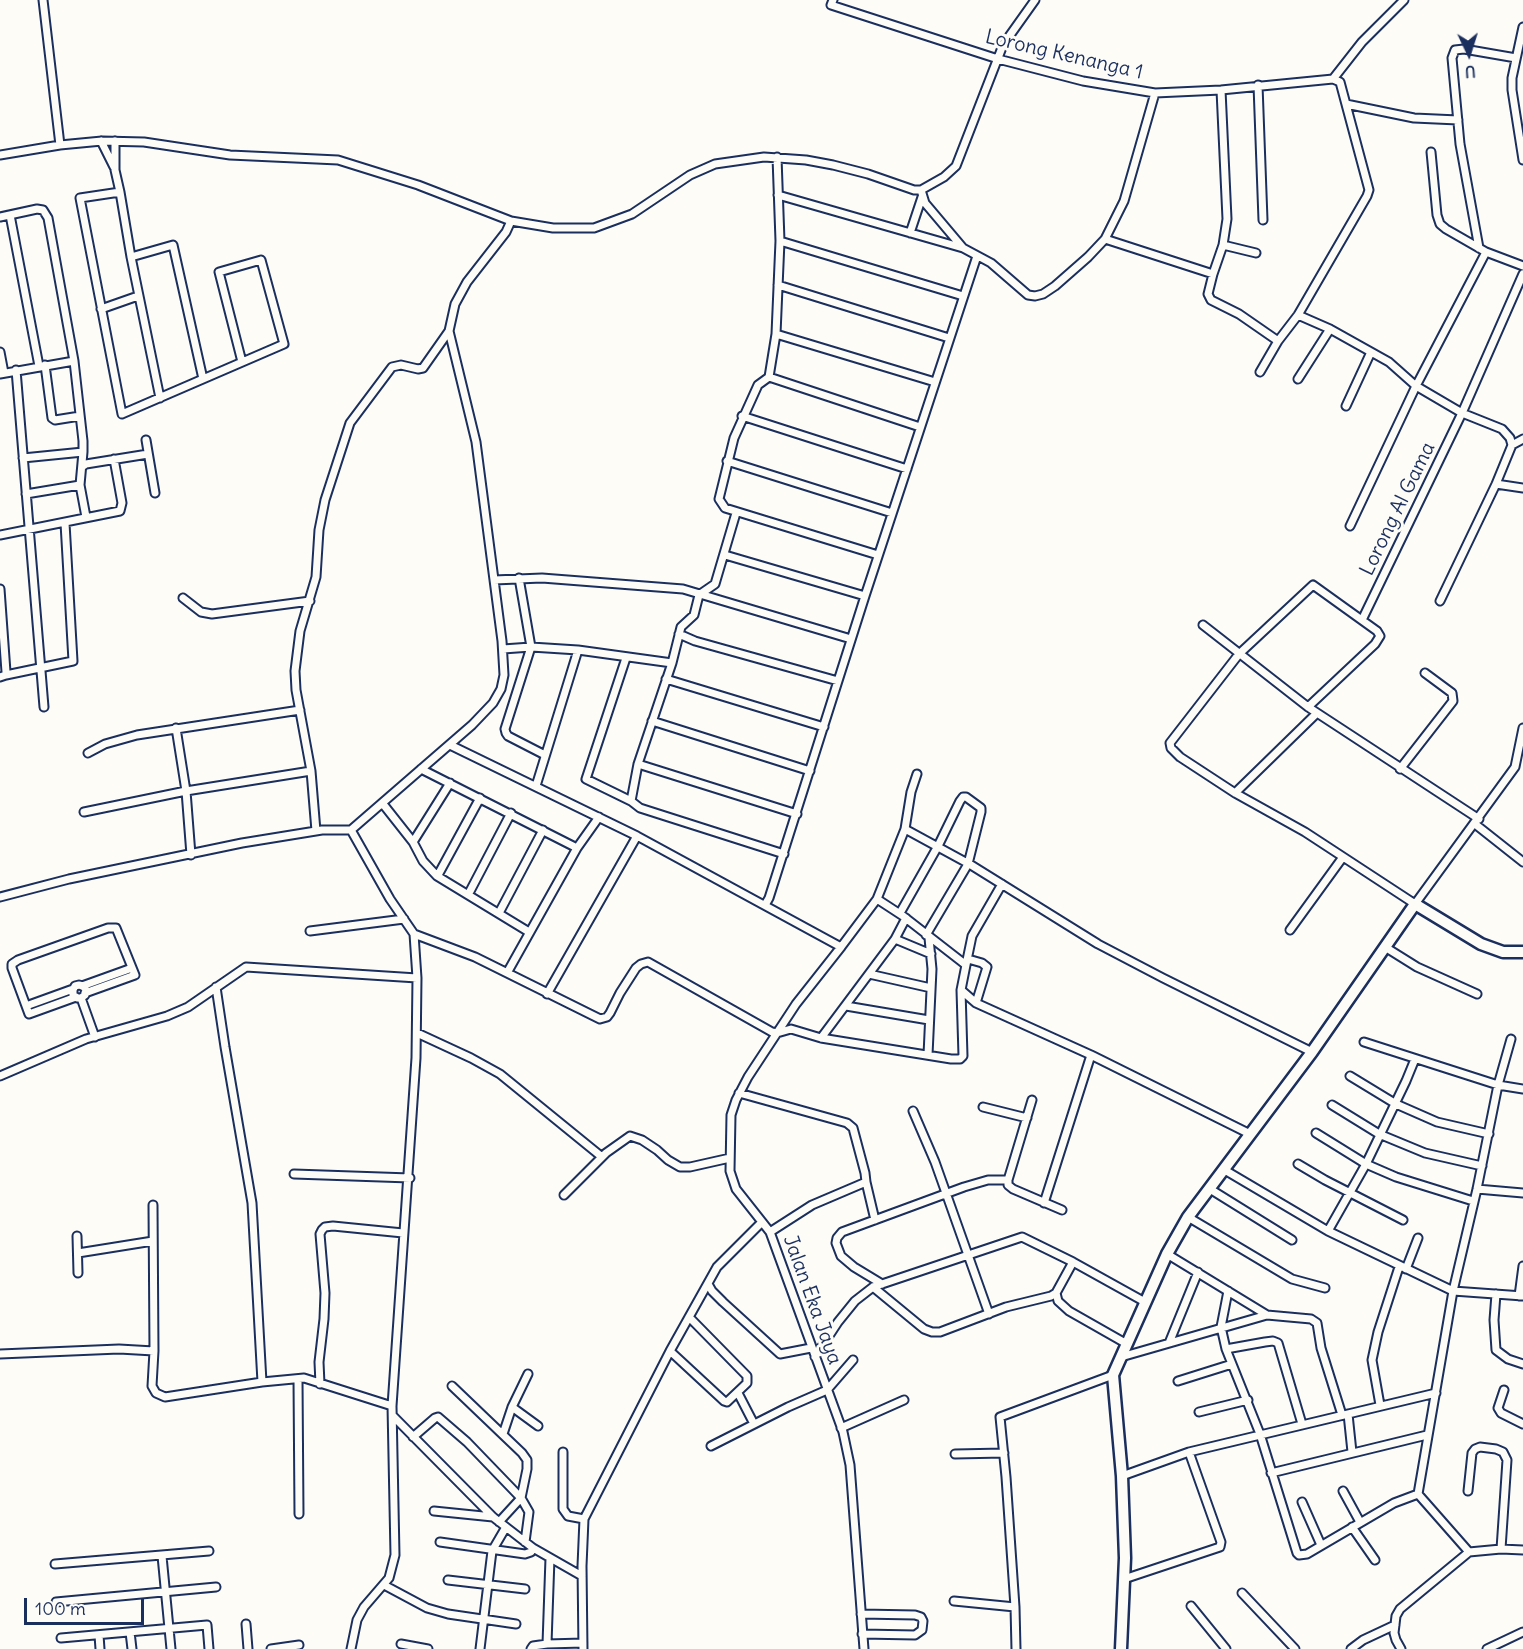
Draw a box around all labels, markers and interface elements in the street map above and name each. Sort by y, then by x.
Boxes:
north arrow [1439,24,1499,84]
street label: Lorong Kenanga 1 [983,25,1145,85]
text: U [1464,62,1476,82]
street label: Lorong Al Gama [1355,438,1441,580]
street label: Jalan Eka Jaya [777,1232,847,1368]
scale bar [27,1586,147,1624]
text: 100 m [35,1597,86,1620]

